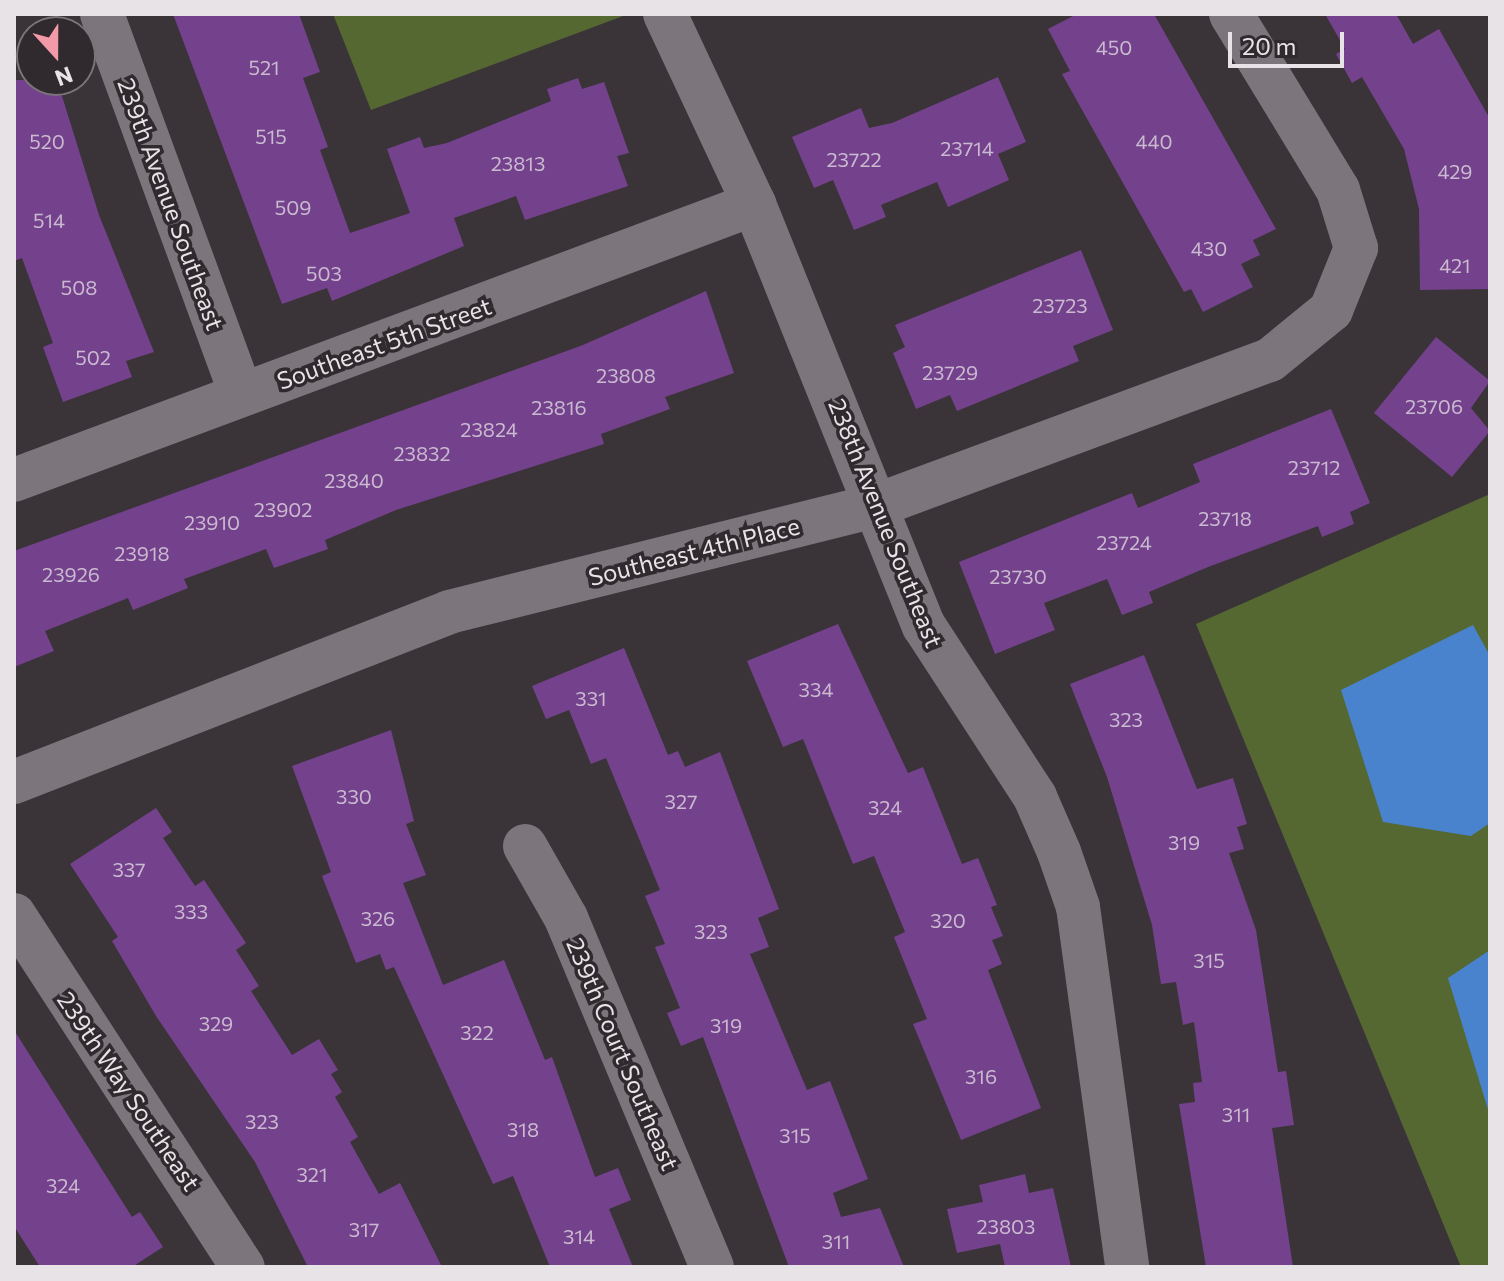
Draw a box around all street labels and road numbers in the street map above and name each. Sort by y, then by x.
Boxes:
street label: 239th Avenue Southeast [112,74,230,334]
street label: Southeast 5th Street [273,291,495,395]
street label: 238th Avenue Southeast [823,394,949,652]
street label: Southeast 4th Place [585,511,803,591]
street label: 239th Court Southeast [561,934,685,1174]
street label: 239th Way Southeast [52,986,206,1196]

